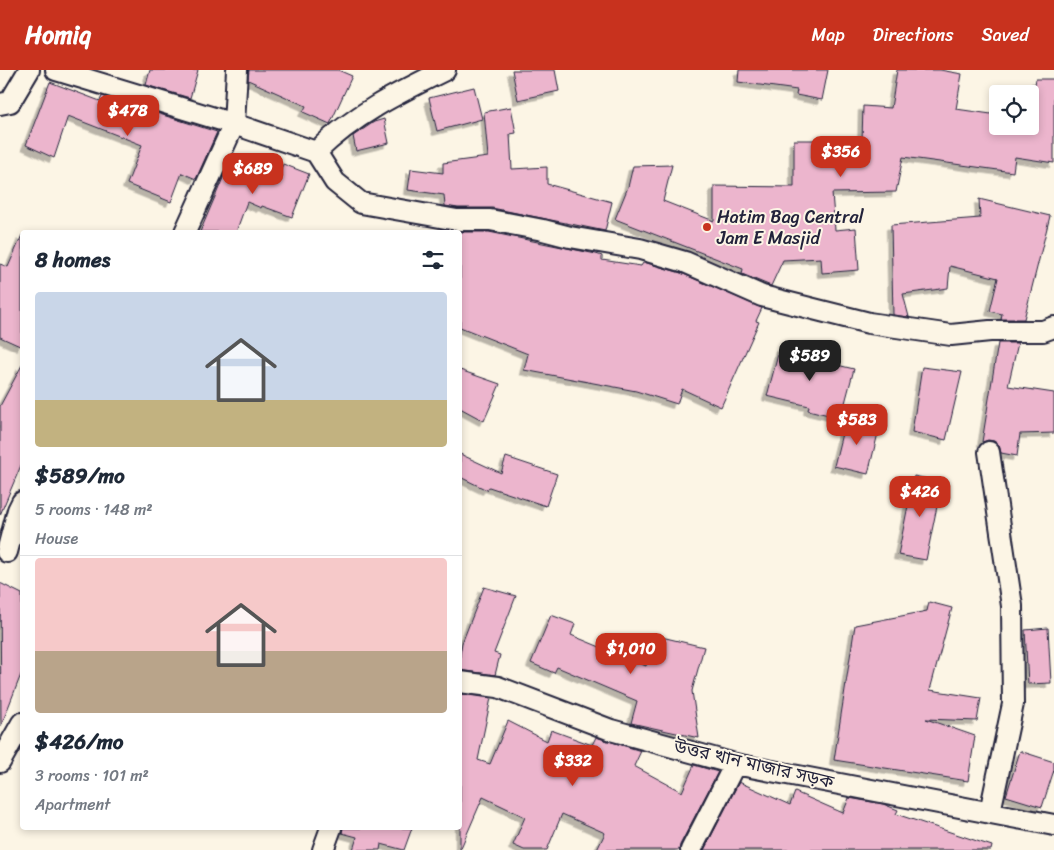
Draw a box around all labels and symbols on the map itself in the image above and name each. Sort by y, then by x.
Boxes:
pin: $478 [98,94,158,137]
pin: $356 [811,136,871,178]
pin: $689 [223,152,283,195]
place label: Hatim Bag Central Jam E Masjid [716,201,864,254]
marker: Hatim Bag Central Jam E Masjid [701,221,713,233]
pin: $589 [780,340,840,382]
pin: $583 [827,404,887,446]
pin: $426 [890,476,950,518]
pin: $1,010 [590,632,672,675]
street label: উত্তর খান মাজার সড়ক [670,730,838,798]
pin: $332 [543,744,603,787]

